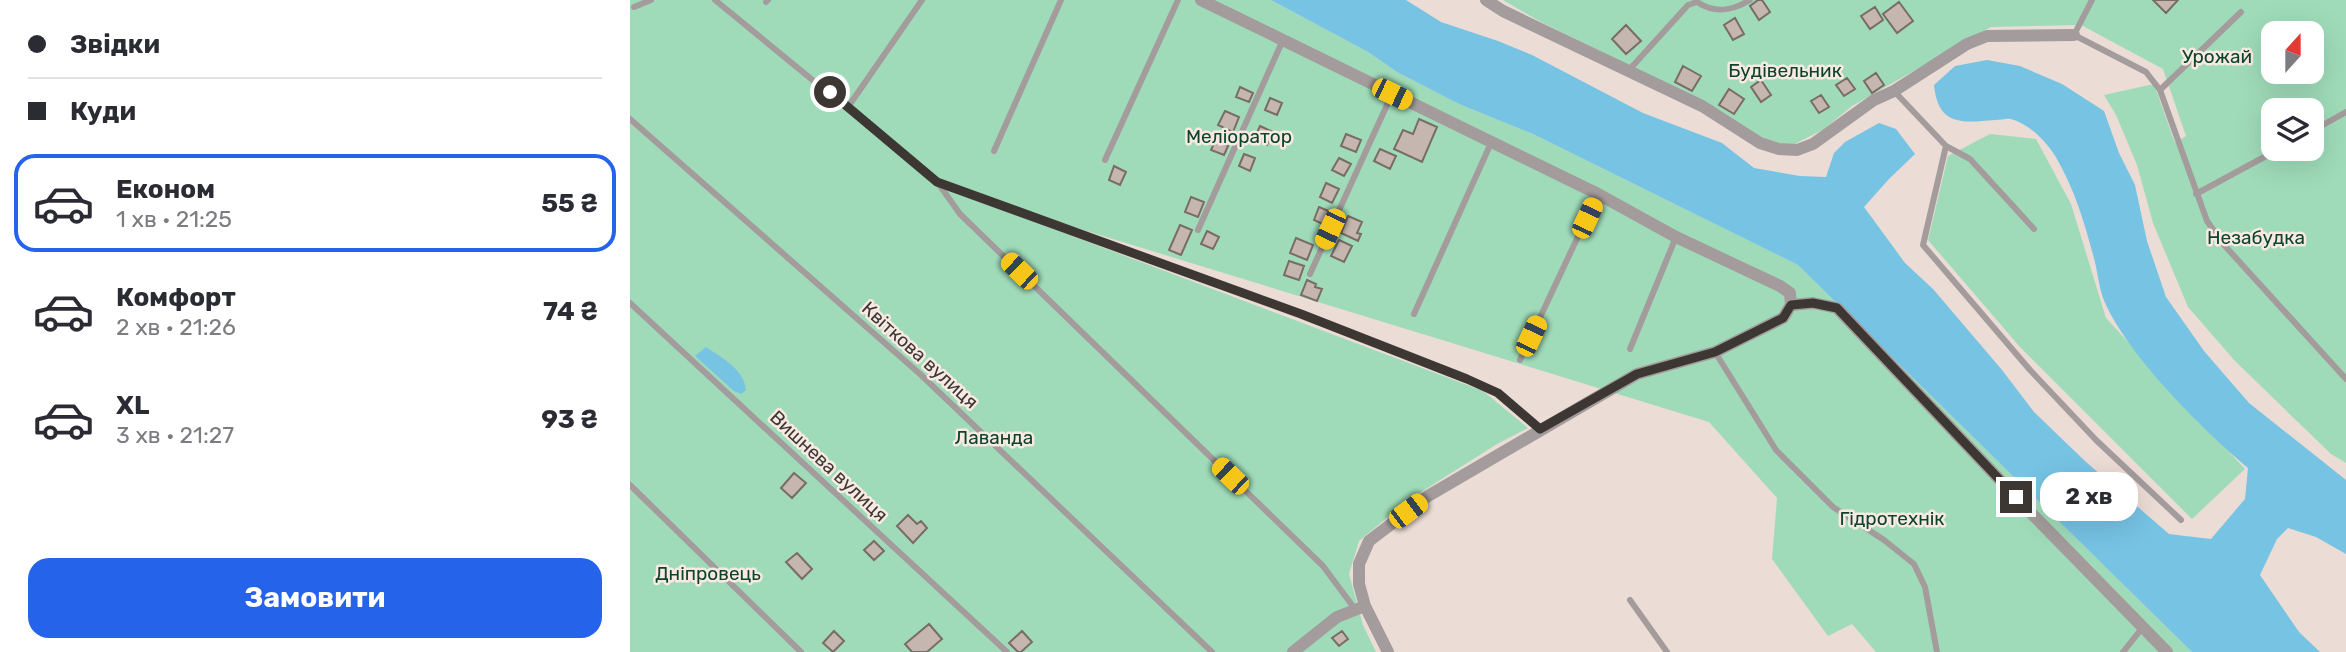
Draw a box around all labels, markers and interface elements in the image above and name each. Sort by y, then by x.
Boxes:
north arrow [2261,21,2324,84]
map controls [2261,21,2324,161]
text: Звідки [70,29,160,60]
park label: Урожай [2182,45,2252,68]
park label: Будівельник [1728,59,1842,82]
car [1369,75,1416,113]
route start [814,76,846,108]
text: Куди [70,96,136,127]
button: layers [2261,98,2324,161]
park label: Меліоратор [1186,125,1292,148]
icon: car [32,172,95,235]
text: Економ [116,174,215,205]
text: 55 ₴ [541,188,598,219]
car [1569,195,1606,241]
text: 1 хв · 21:25 [116,205,232,233]
car [1312,206,1349,252]
park label: Незабудка [2207,226,2305,249]
car [997,249,1042,293]
icon: car [32,280,95,343]
text: Комфорт [116,282,236,313]
text: 74 ₴ [543,296,598,327]
street label: Квіткова вулиця [857,297,983,413]
text: 2 хв · 21:26 [116,313,236,341]
car [1513,313,1550,359]
icon: car [32,388,95,451]
text: XL [116,390,149,421]
text: 93 ₴ [541,404,598,435]
street label: Вишнева вулиця [765,406,893,526]
text: 3 хв · 21:27 [116,421,234,449]
park label: Лаванда [955,426,1033,449]
car [1208,454,1253,498]
callout: 2 хв [2040,472,2138,522]
route end [2000,481,2032,513]
text: 2 хв [2065,482,2113,510]
car [1385,490,1432,532]
park label: Гідротехнік [1839,507,1945,530]
button: Замовити [28,558,602,638]
park label: Дніпровець [655,562,761,585]

